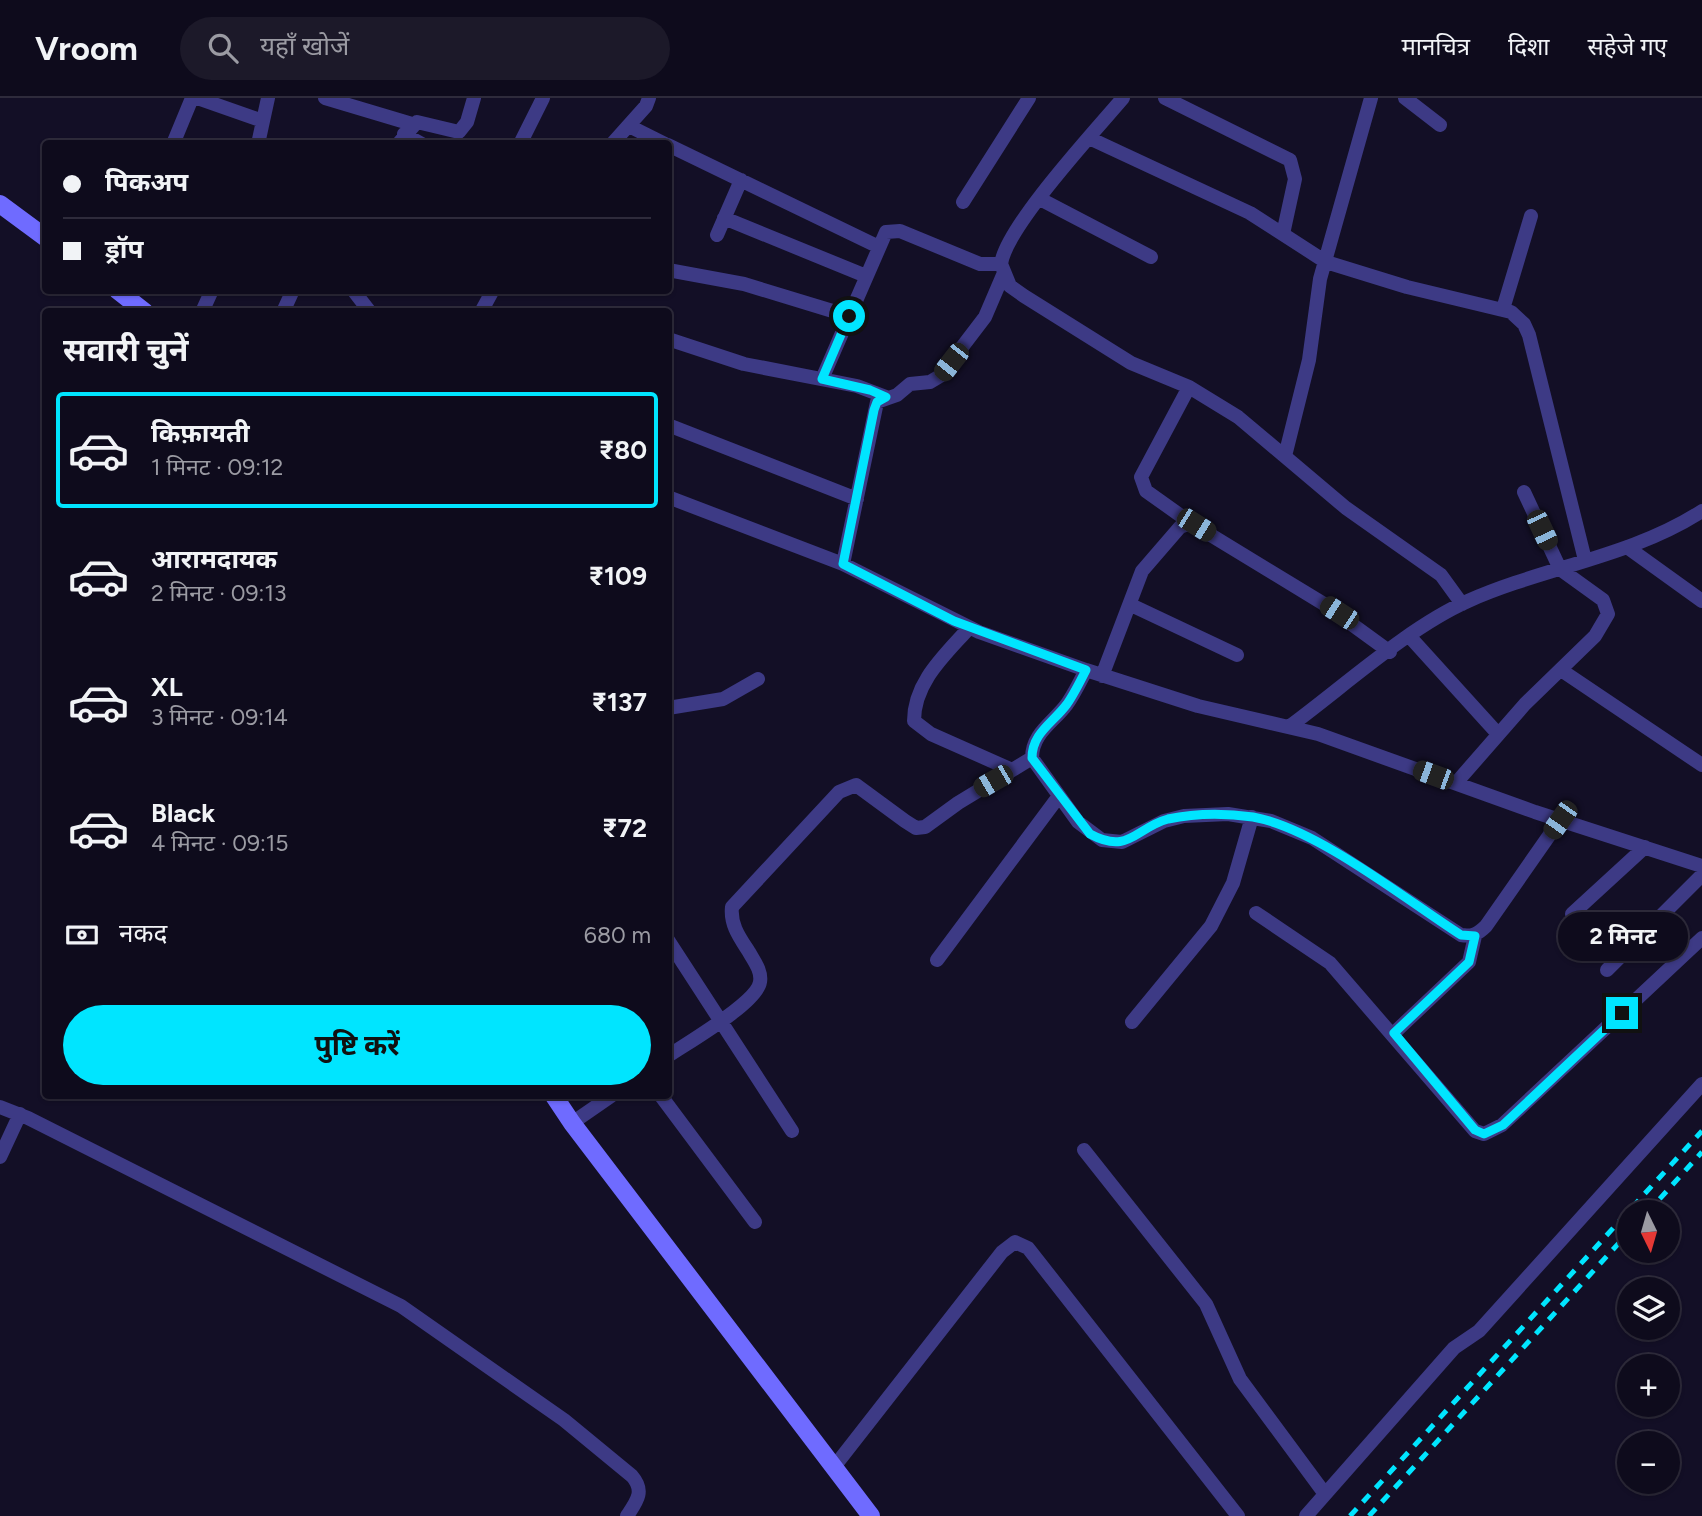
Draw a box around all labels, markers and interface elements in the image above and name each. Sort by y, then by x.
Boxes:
search box [180,17,670,80]
text: Vroom [35,29,138,68]
icon: search [204,29,242,67]
text: यहाँ खोजें [260,30,349,62]
text: मानचित्र [1401,32,1470,61]
text: दिशा [1508,32,1550,61]
text: सहेजे गए [1588,32,1667,61]
text: पिकअप [105,166,188,198]
text: ड्रॉप [105,233,143,265]
route start [833,300,865,332]
text: सवारी चुनें [63,331,188,369]
car [930,339,973,385]
text: किफ़ायती [151,417,250,449]
icon: car [67,419,130,482]
text: ₹80 [599,434,647,466]
text: 1 मिनट · 09:12 [151,453,283,481]
car [1173,505,1220,545]
car [1524,507,1561,553]
text: आरामदायक [151,543,277,575]
icon: car [67,545,130,608]
text: ₹109 [588,560,647,592]
text: 2 मिनट · 09:13 [151,579,286,607]
car [1316,593,1363,633]
icon: car [67,671,130,734]
text: XL [151,671,183,703]
text: ₹137 [592,686,647,718]
text: 3 मिनट · 09:14 [151,703,288,731]
car [1410,758,1457,792]
car [970,761,1017,801]
icon: car [67,797,130,860]
text: Black [151,797,215,829]
car [1540,797,1581,843]
text: ₹72 [602,812,647,844]
text: 4 मिनट · 09:15 [151,829,289,857]
callout: 2 मिनट [1557,912,1687,960]
icon: cash [63,916,101,954]
text: नकद [119,917,167,949]
text: 680 m [584,921,651,949]
text: 2 मिनट [1589,922,1657,950]
route end [1606,997,1638,1029]
button: पुष्टि करें [63,1005,651,1085]
north arrow [1617,1200,1680,1264]
map controls [1617,1200,1680,1494]
button: layers [1617,1277,1680,1340]
button: + [1617,1354,1680,1417]
button: − [1617,1431,1680,1494]

